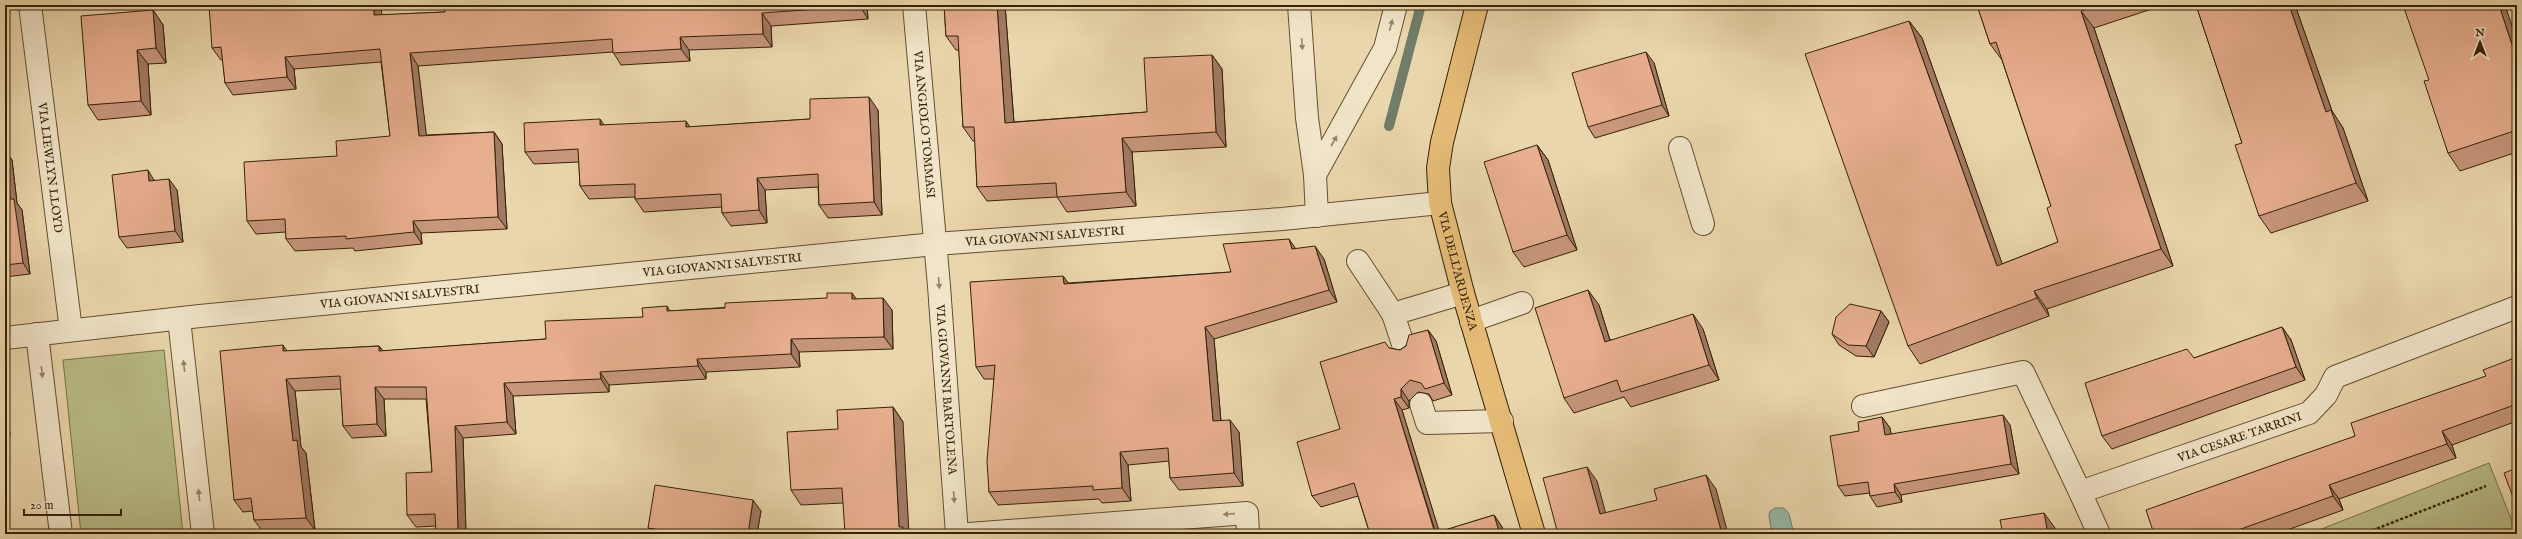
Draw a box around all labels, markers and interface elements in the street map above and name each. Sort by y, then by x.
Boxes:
one-way arrow [1389,19,1395,31]
north arrow [2460,22,2500,62]
text: N [2474,26,2485,40]
one-way arrow [1298,38,1305,50]
street label: VIA ANGIOLO TOMMASI [911,49,939,199]
street label: VIA LIEWLYN LLOYD [35,101,66,234]
one-way arrow [1331,135,1338,147]
street label: VIA DELL'ARDENZA [1435,209,1481,333]
street label: VIA GIOVANNI SALVESTRI [964,223,1125,249]
street label: VIA GIOVANNI SALVESTRI [641,250,803,280]
one-way arrow [935,277,942,289]
street label: VIA GIOVANNI SALVESTRI [318,281,480,312]
street label: VIA GIOVANNI BARTOLENA [933,303,960,476]
one-way arrow [181,360,188,372]
one-way arrow [39,366,45,378]
street label: VIA CESARE TARRINI [2175,409,2304,466]
one-way arrow [195,489,202,501]
scale bar [24,491,121,517]
one-way arrow [951,491,958,503]
text: 20 m [30,498,53,513]
one-way arrow [1223,511,1235,518]

